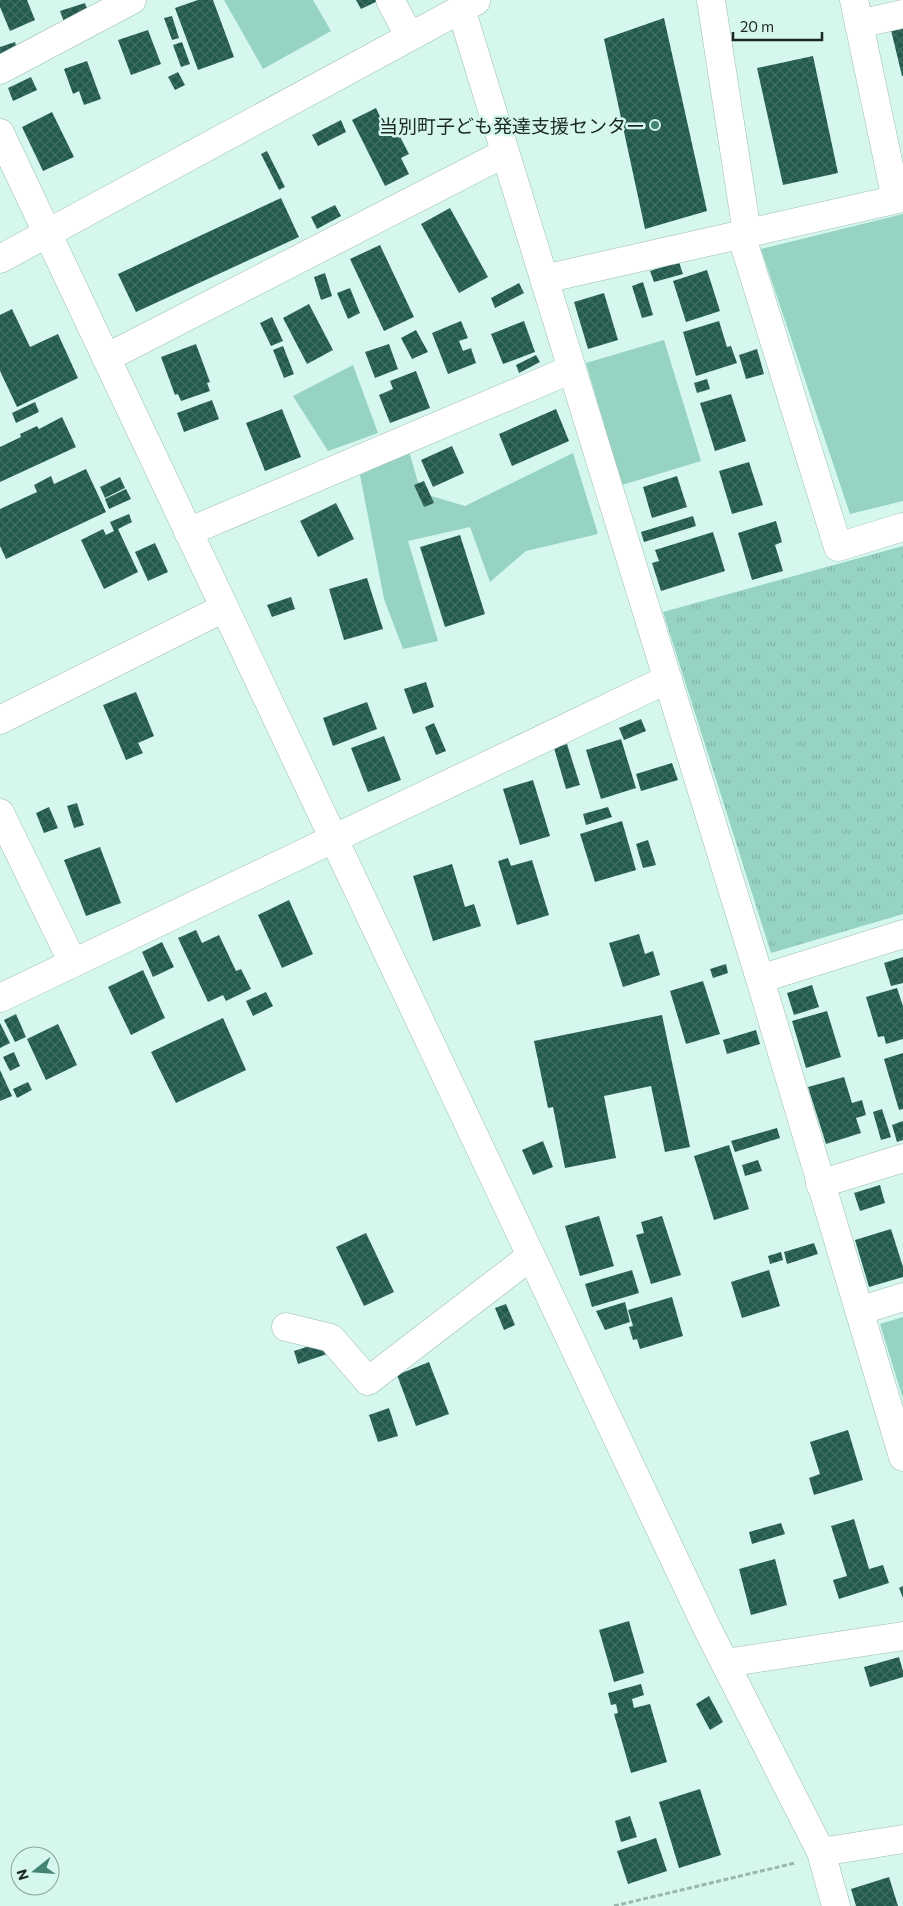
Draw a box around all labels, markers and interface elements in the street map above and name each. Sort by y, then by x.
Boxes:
scale bar [733,10,822,42]
text: 20 m [740,17,774,35]
place label: 当別町子ども発達支援センター [379,114,645,137]
marker: 当別町子ども発達支援センター [649,119,661,131]
north arrow [10,1846,60,1896]
text: N [12,1867,32,1882]

